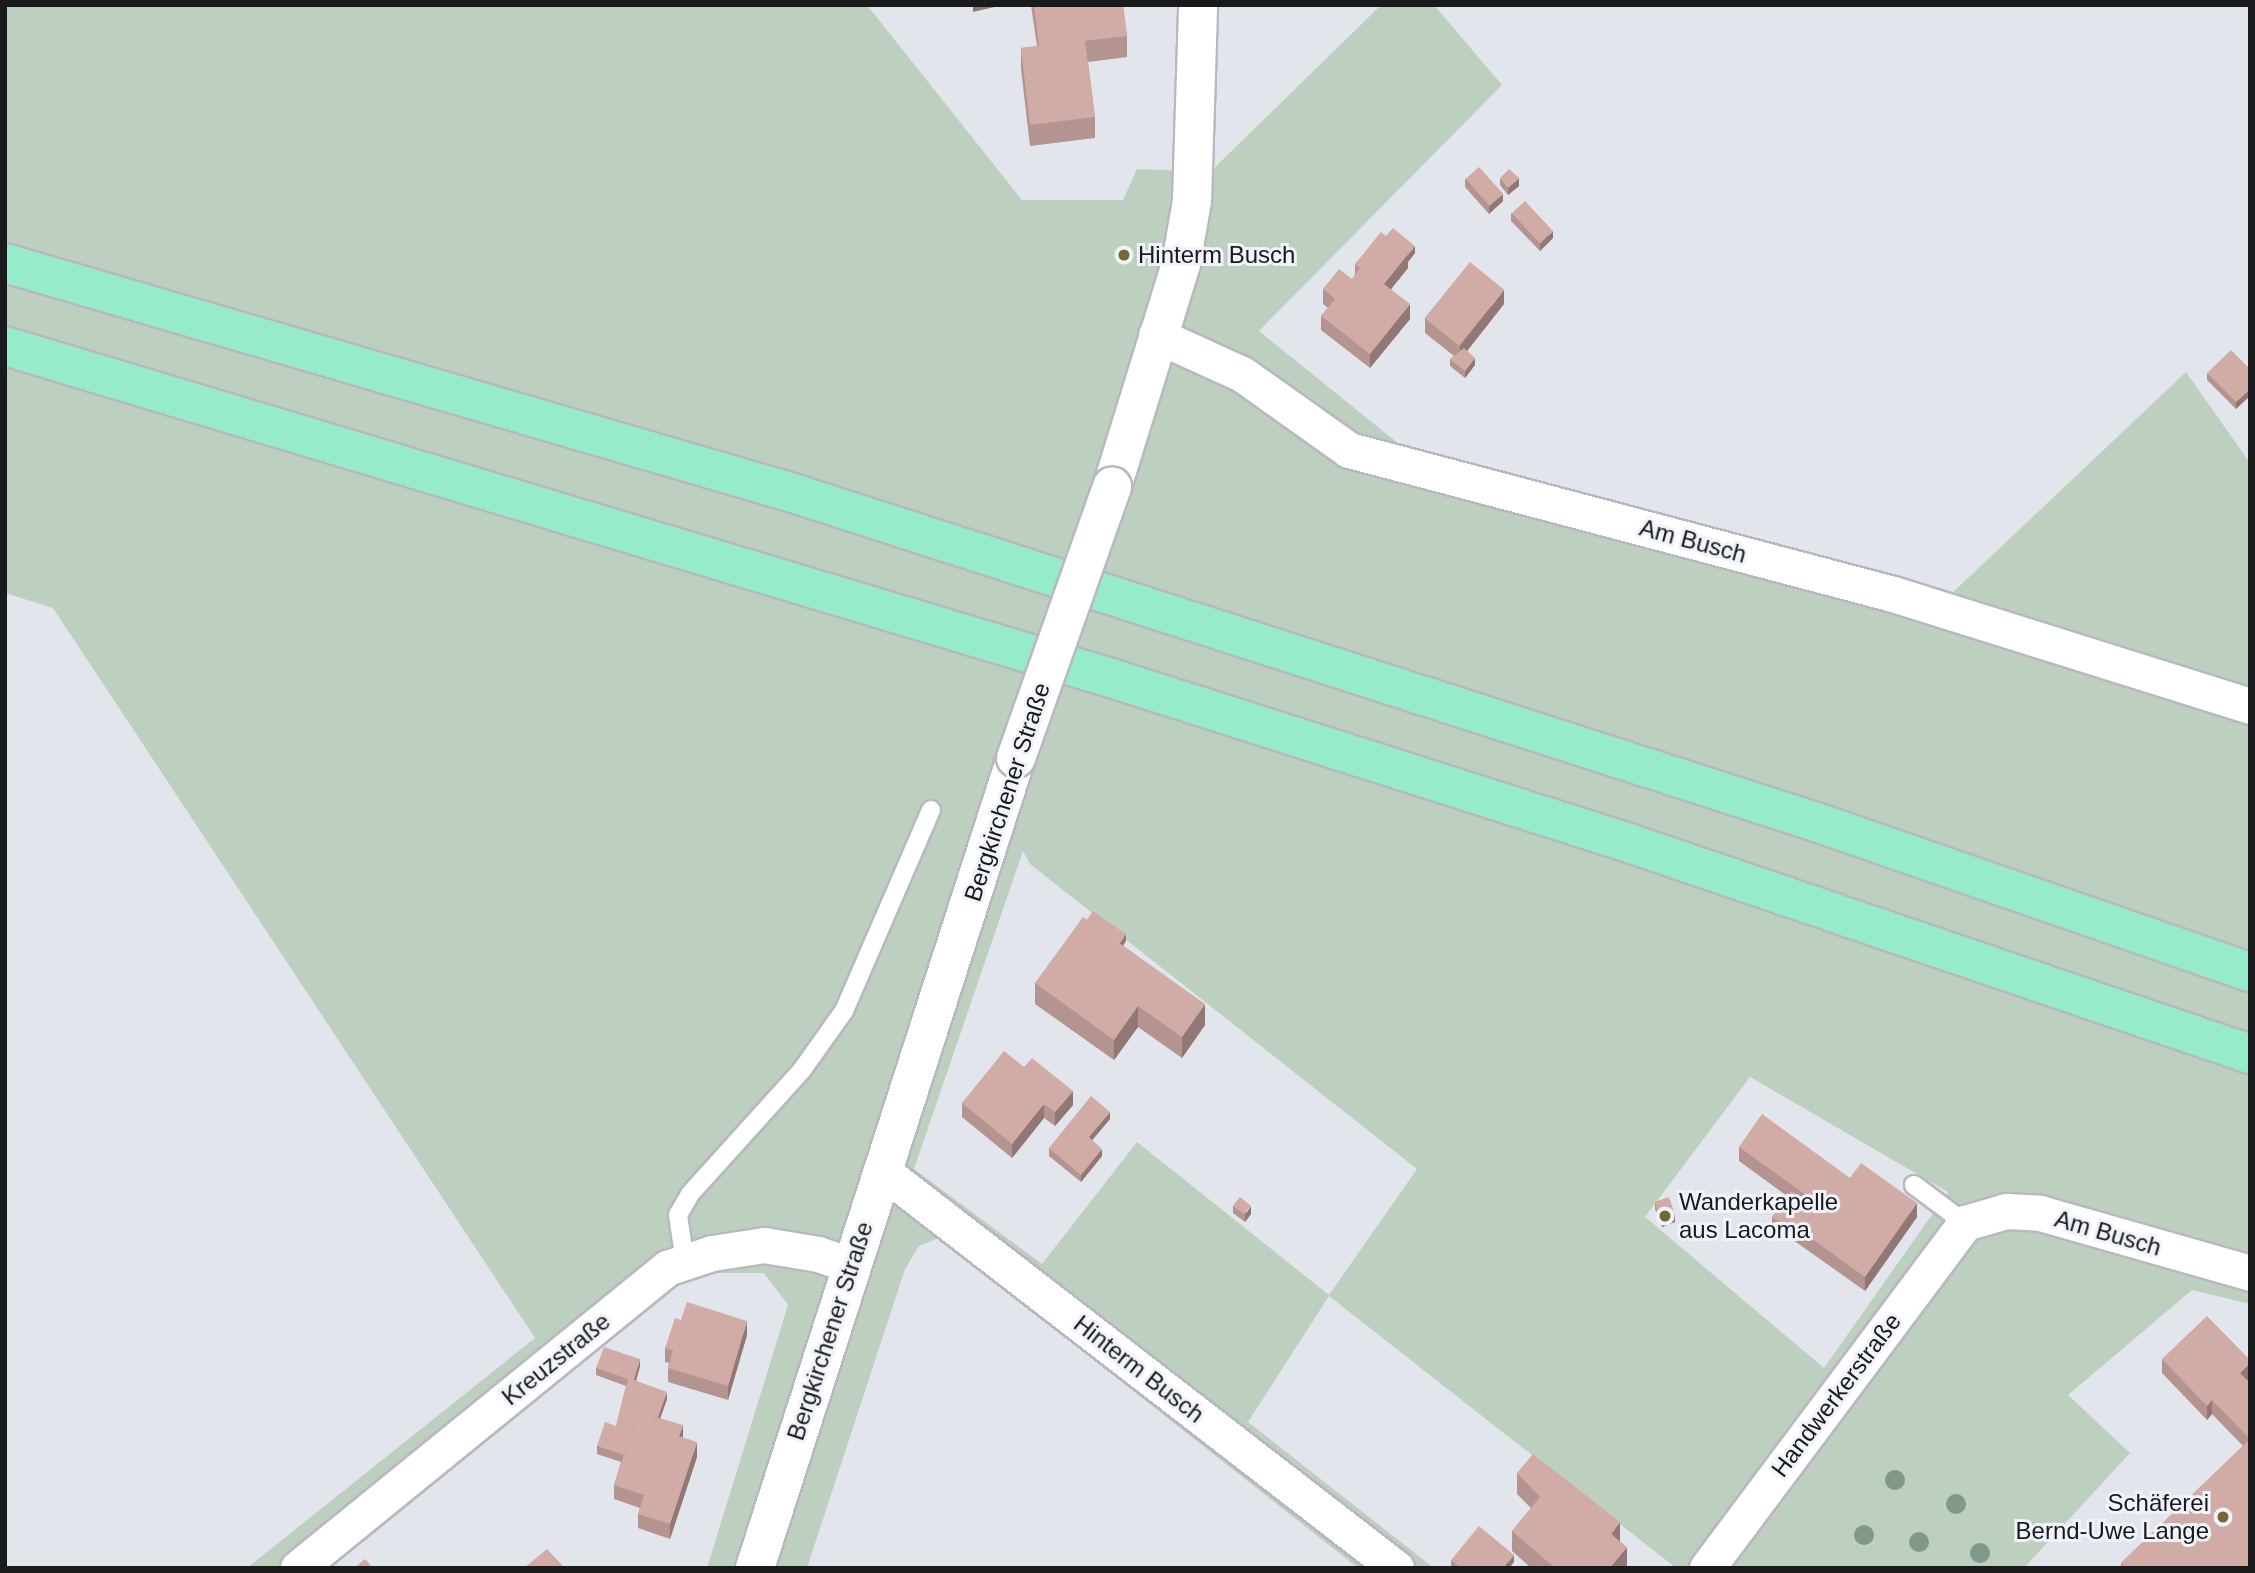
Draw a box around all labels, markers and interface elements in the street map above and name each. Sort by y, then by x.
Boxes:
place label: Hinterm Busch [1138,241,1295,269]
marker: Hinterm Busch [1116,247,1132,263]
street label: Am Busch [1636,513,1750,569]
street label: Bergkirchener Straße [958,679,1056,905]
place label: Wanderkapelle aus Lacoma [1679,1188,1838,1244]
street label: Am Busch [2051,1204,2165,1262]
marker: Wanderkapelle aus Lacoma [1657,1208,1673,1224]
street label: Bergkirchener Straße [781,1218,879,1444]
street label: Kreuzstraße [496,1307,616,1411]
street label: Handwerkerstraße [1765,1308,1907,1482]
street label: Hinterm Busch [1068,1309,1210,1429]
place label: Schäferei Bernd-Uwe Lange [2016,1489,2209,1545]
marker: Schäferei Bernd-Uwe Lange [2215,1509,2231,1525]

